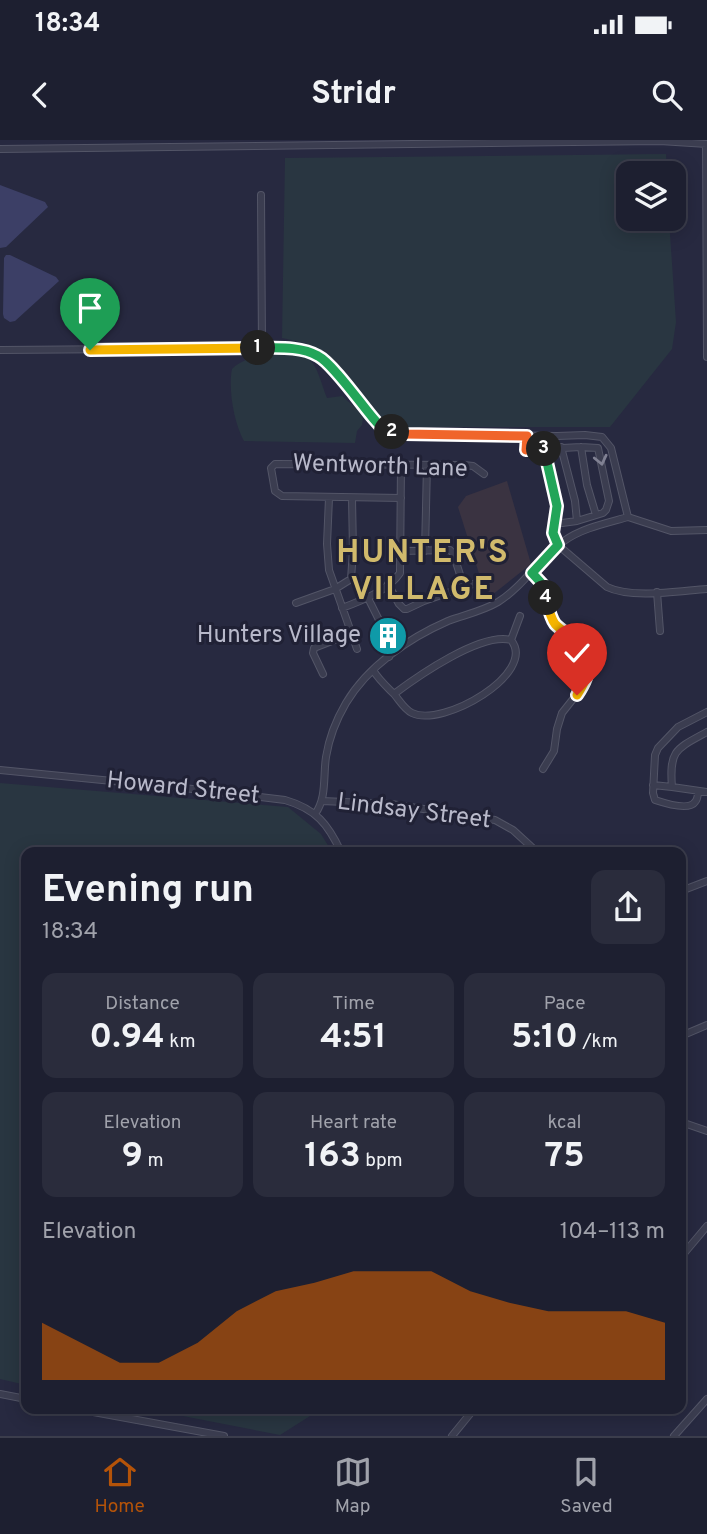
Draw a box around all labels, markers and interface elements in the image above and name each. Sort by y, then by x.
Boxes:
text: 18:34 [35,8,100,41]
text: Stridr [311,75,396,115]
icon: back [21,76,59,114]
icon: search [648,76,686,114]
map controls [616,161,686,231]
button: layers [616,161,686,231]
pin [60,278,120,350]
icon: arrive [71,289,109,327]
pin: 1 [240,330,276,366]
text: 1 [254,335,261,359]
pin: 2 [374,414,410,450]
text: 2 [386,419,397,443]
pin: 3 [526,432,562,466]
text: 3 [538,436,549,460]
street label: Wentworth Lane [292,449,468,485]
one-way arrow [592,454,607,466]
district label: HUNTER'S VILLAGE [336,534,510,611]
pin: 4 [528,580,564,616]
text: 4 [539,585,552,609]
building icon: Hunters Village [367,615,409,657]
place label: Hunters Village [197,621,361,651]
pin [547,623,607,695]
icon: check [558,634,596,672]
street label: Howard Street [105,766,261,812]
street label: Lindsay Street [335,788,493,836]
text: Evening run [42,867,254,916]
button: share [591,870,665,944]
text: 18:34 [42,918,98,947]
text: Distance [105,992,180,1016]
text: Time [332,992,375,1016]
text: Pace [544,992,585,1016]
text: 0.94 [89,1016,165,1060]
text: 4:51 [320,1016,387,1060]
text: 5:10 [511,1016,578,1060]
text: km [165,1030,196,1054]
text: /km [578,1030,618,1054]
text: Elevation [103,1111,182,1135]
text: Heart rate [310,1111,397,1135]
text: kcal [548,1111,581,1135]
text: 9 [121,1135,143,1179]
text: 163 [304,1135,361,1179]
text: 75 [544,1135,585,1179]
text: m [143,1149,164,1173]
text: bpm [361,1149,403,1173]
text: Elevation [42,1218,137,1247]
text: 104–113 m [560,1218,665,1247]
tab: Home [94,1453,145,1519]
tab: Map [334,1453,372,1519]
tab: Saved [560,1453,613,1519]

